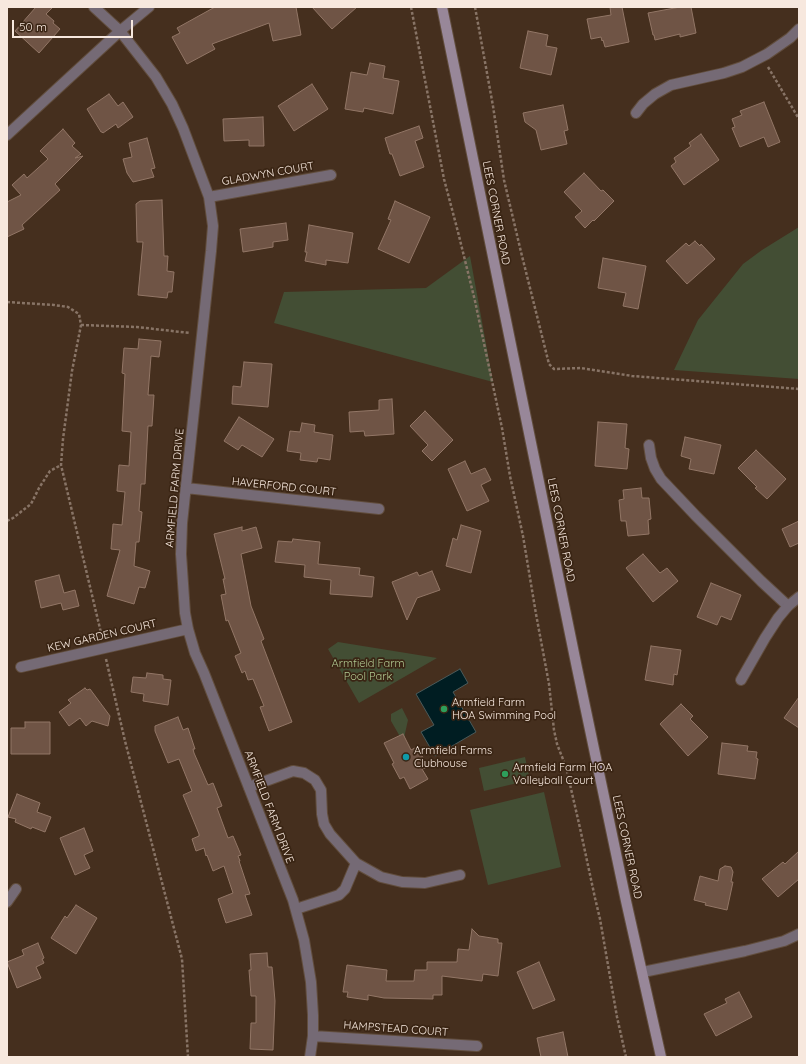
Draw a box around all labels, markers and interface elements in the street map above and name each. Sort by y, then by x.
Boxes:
scale bar [14,12,135,38]
text: 50 m [19,19,47,34]
street label: GLADWYN COURT [221,159,315,189]
street label: LEES CORNER ROAD [479,160,513,266]
street label: ARMFIELD FARM DRIVE [163,428,187,548]
street label: HAVERFORD COURT [231,475,337,499]
street label: LEES CORNER ROAD [544,477,578,583]
street label: KEW GARDEN COURT [46,617,158,655]
park label: Armfield Farm Pool Park [332,657,404,683]
place label: Armfield Farm HOA Swimming Pool [452,696,556,722]
marker: Armfield Farm HOA Swimming Pool [439,704,449,714]
place label: Armfield Farms Clubhouse [414,744,492,770]
street label: ARMFIELD FARM DRIVE [241,749,297,865]
marker: Armfield Farms Clubhouse [401,752,411,762]
place label: Armfield Farm HOA Volleyball Court [513,761,612,787]
marker: Armfield Farm HOA Volleyball Court [500,769,510,779]
street label: LEES CORNER ROAD [610,794,644,900]
street label: HAMPSTEAD COURT [343,1019,449,1039]

